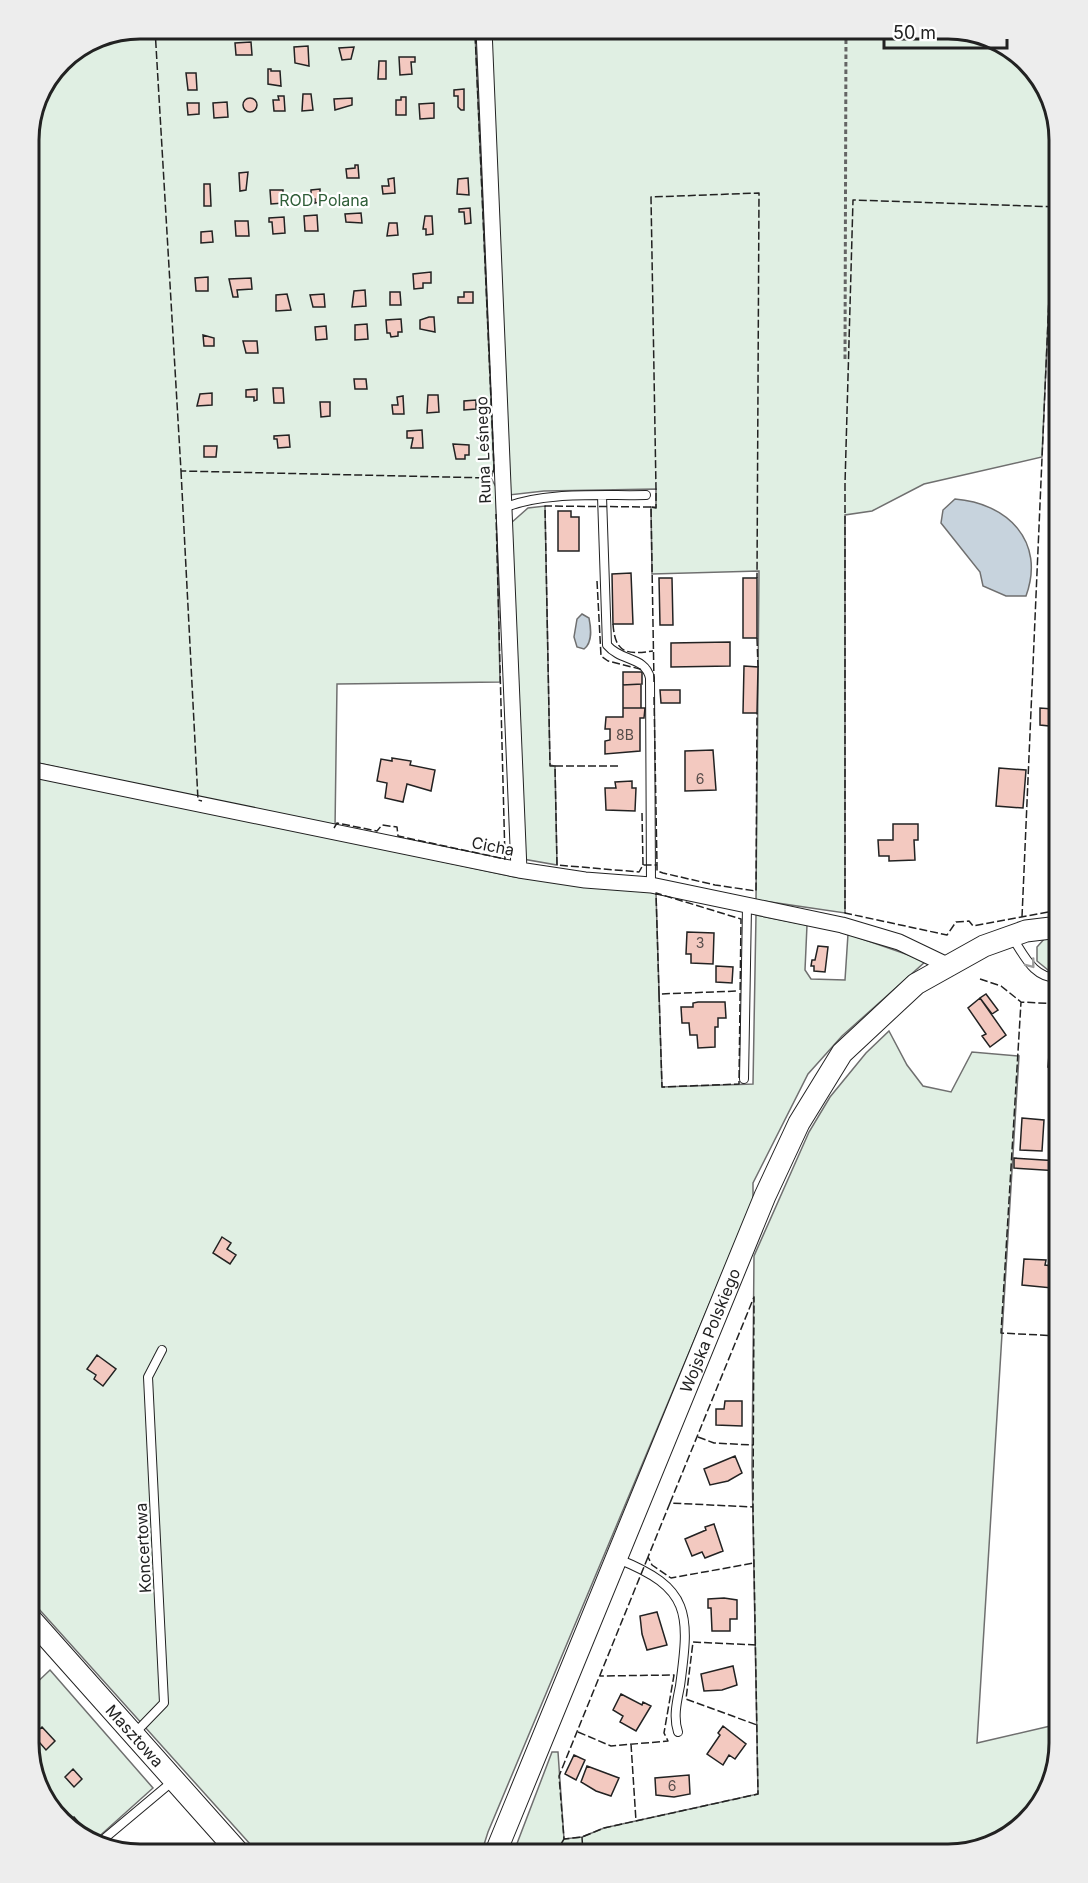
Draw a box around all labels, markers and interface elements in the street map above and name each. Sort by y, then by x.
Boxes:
scale bar [884,12,1007,50]
text: 50 m [893,22,936,43]
park label: ROD Polana [279,190,369,210]
street label: Runa Leśnego [471,396,495,504]
house number: 8B [616,726,634,743]
house number: 6 [696,770,704,787]
street label: Cicha [470,832,516,860]
house number: 3 [696,934,704,951]
one-way arrow [1023,957,1034,968]
street label: Wojska Polskiego [675,1265,744,1395]
street label: Koncertowa [131,1502,155,1594]
street label: Masztowa [102,1700,168,1771]
house number: 6 [668,1777,676,1794]

